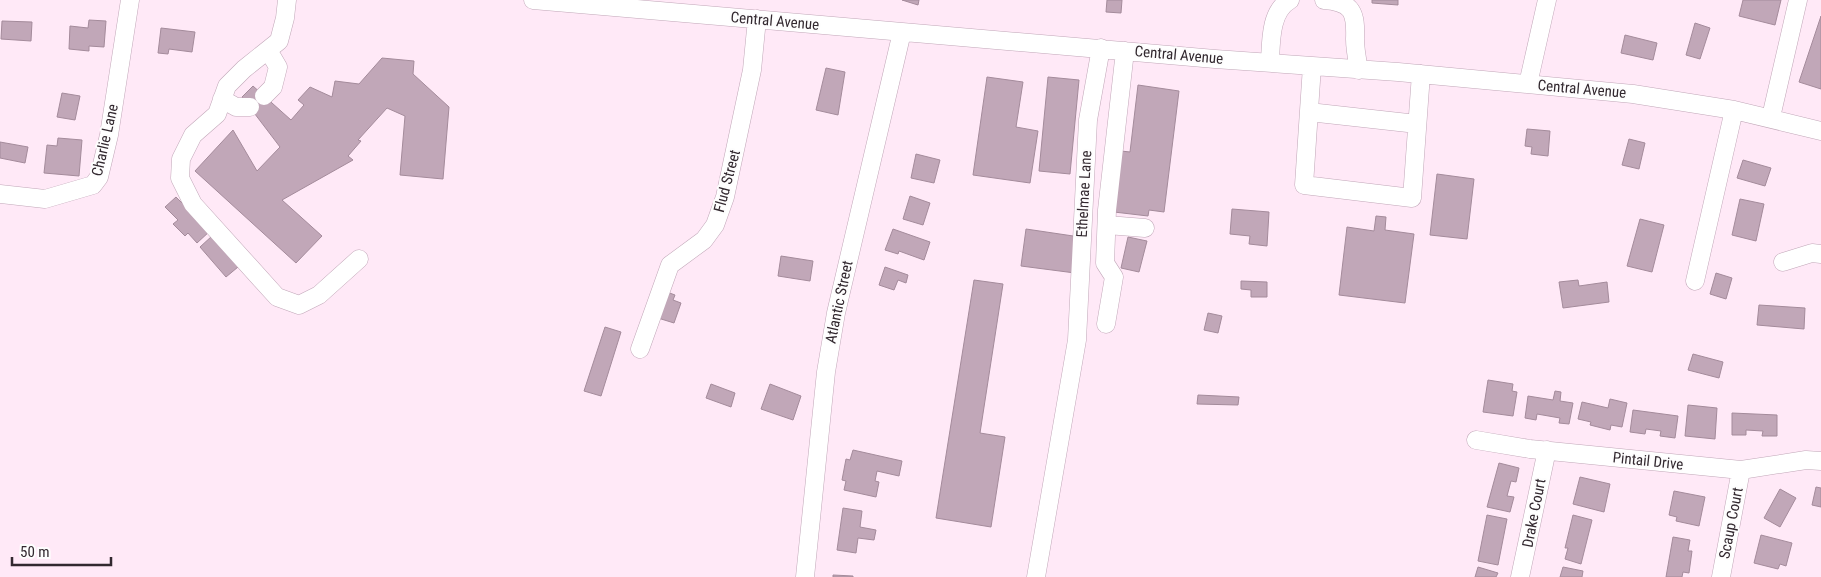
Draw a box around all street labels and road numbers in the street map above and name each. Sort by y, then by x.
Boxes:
street label: Central Avenue [730,8,820,34]
street label: Central Avenue [1134,42,1224,68]
street label: Central Avenue [1537,76,1627,102]
street label: Charlie Lane [88,102,122,178]
street label: Flud Street [710,148,744,214]
street label: Ethelmae Lane [1073,150,1095,238]
street label: Atlantic Street [821,259,857,345]
street label: Pintail Drive [1612,448,1684,474]
street label: Drake Court [1519,477,1549,549]
street label: Scaup Court [1715,486,1747,560]

